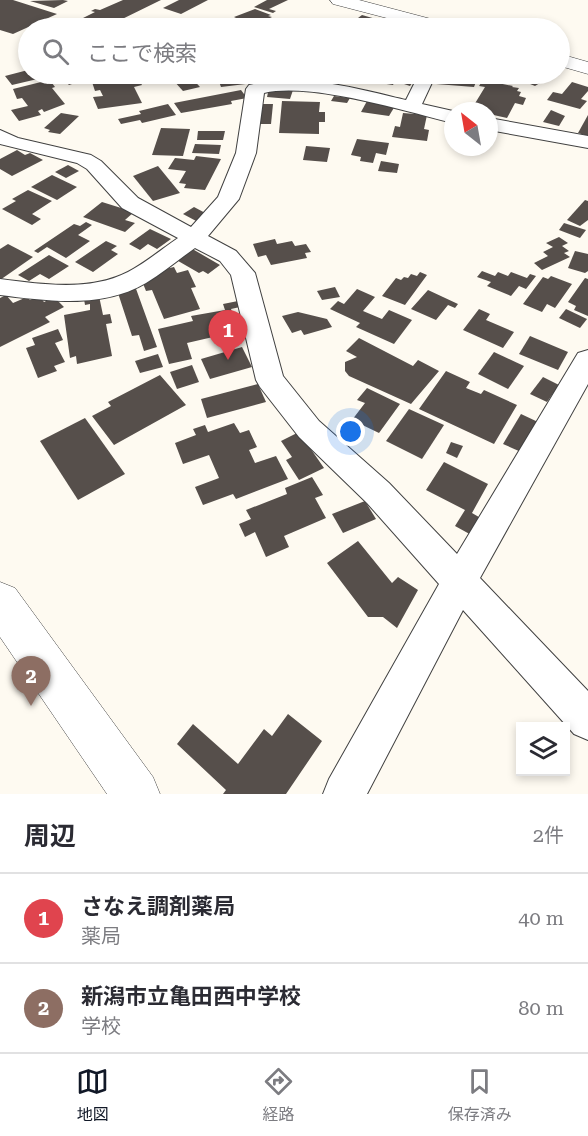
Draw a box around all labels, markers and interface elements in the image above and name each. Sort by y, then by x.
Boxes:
search box [18,18,570,84]
icon: search [39,35,72,68]
text: ここで検索 [87,41,197,66]
north arrow [444,102,498,156]
pin: 1 [208,310,248,360]
your location [336,417,365,446]
pin: 2 [12,656,51,706]
map controls [516,722,570,776]
button: layers [516,722,570,776]
text: 周辺 [24,821,76,851]
text: 2件 [533,823,564,847]
text: さなえ調剤薬局 [81,894,235,919]
text: 1 [38,906,49,930]
text: 40 m [518,906,564,930]
text: 薬局 [81,924,121,948]
text: 新潟市立亀田西中学校 [81,984,301,1009]
text: 2 [38,996,49,1020]
text: 80 m [518,996,564,1020]
text: 学校 [81,1014,121,1038]
tab: 地図 [76,1065,109,1125]
tab: 経路 [262,1065,295,1125]
tab: 保存済み [448,1065,512,1125]

